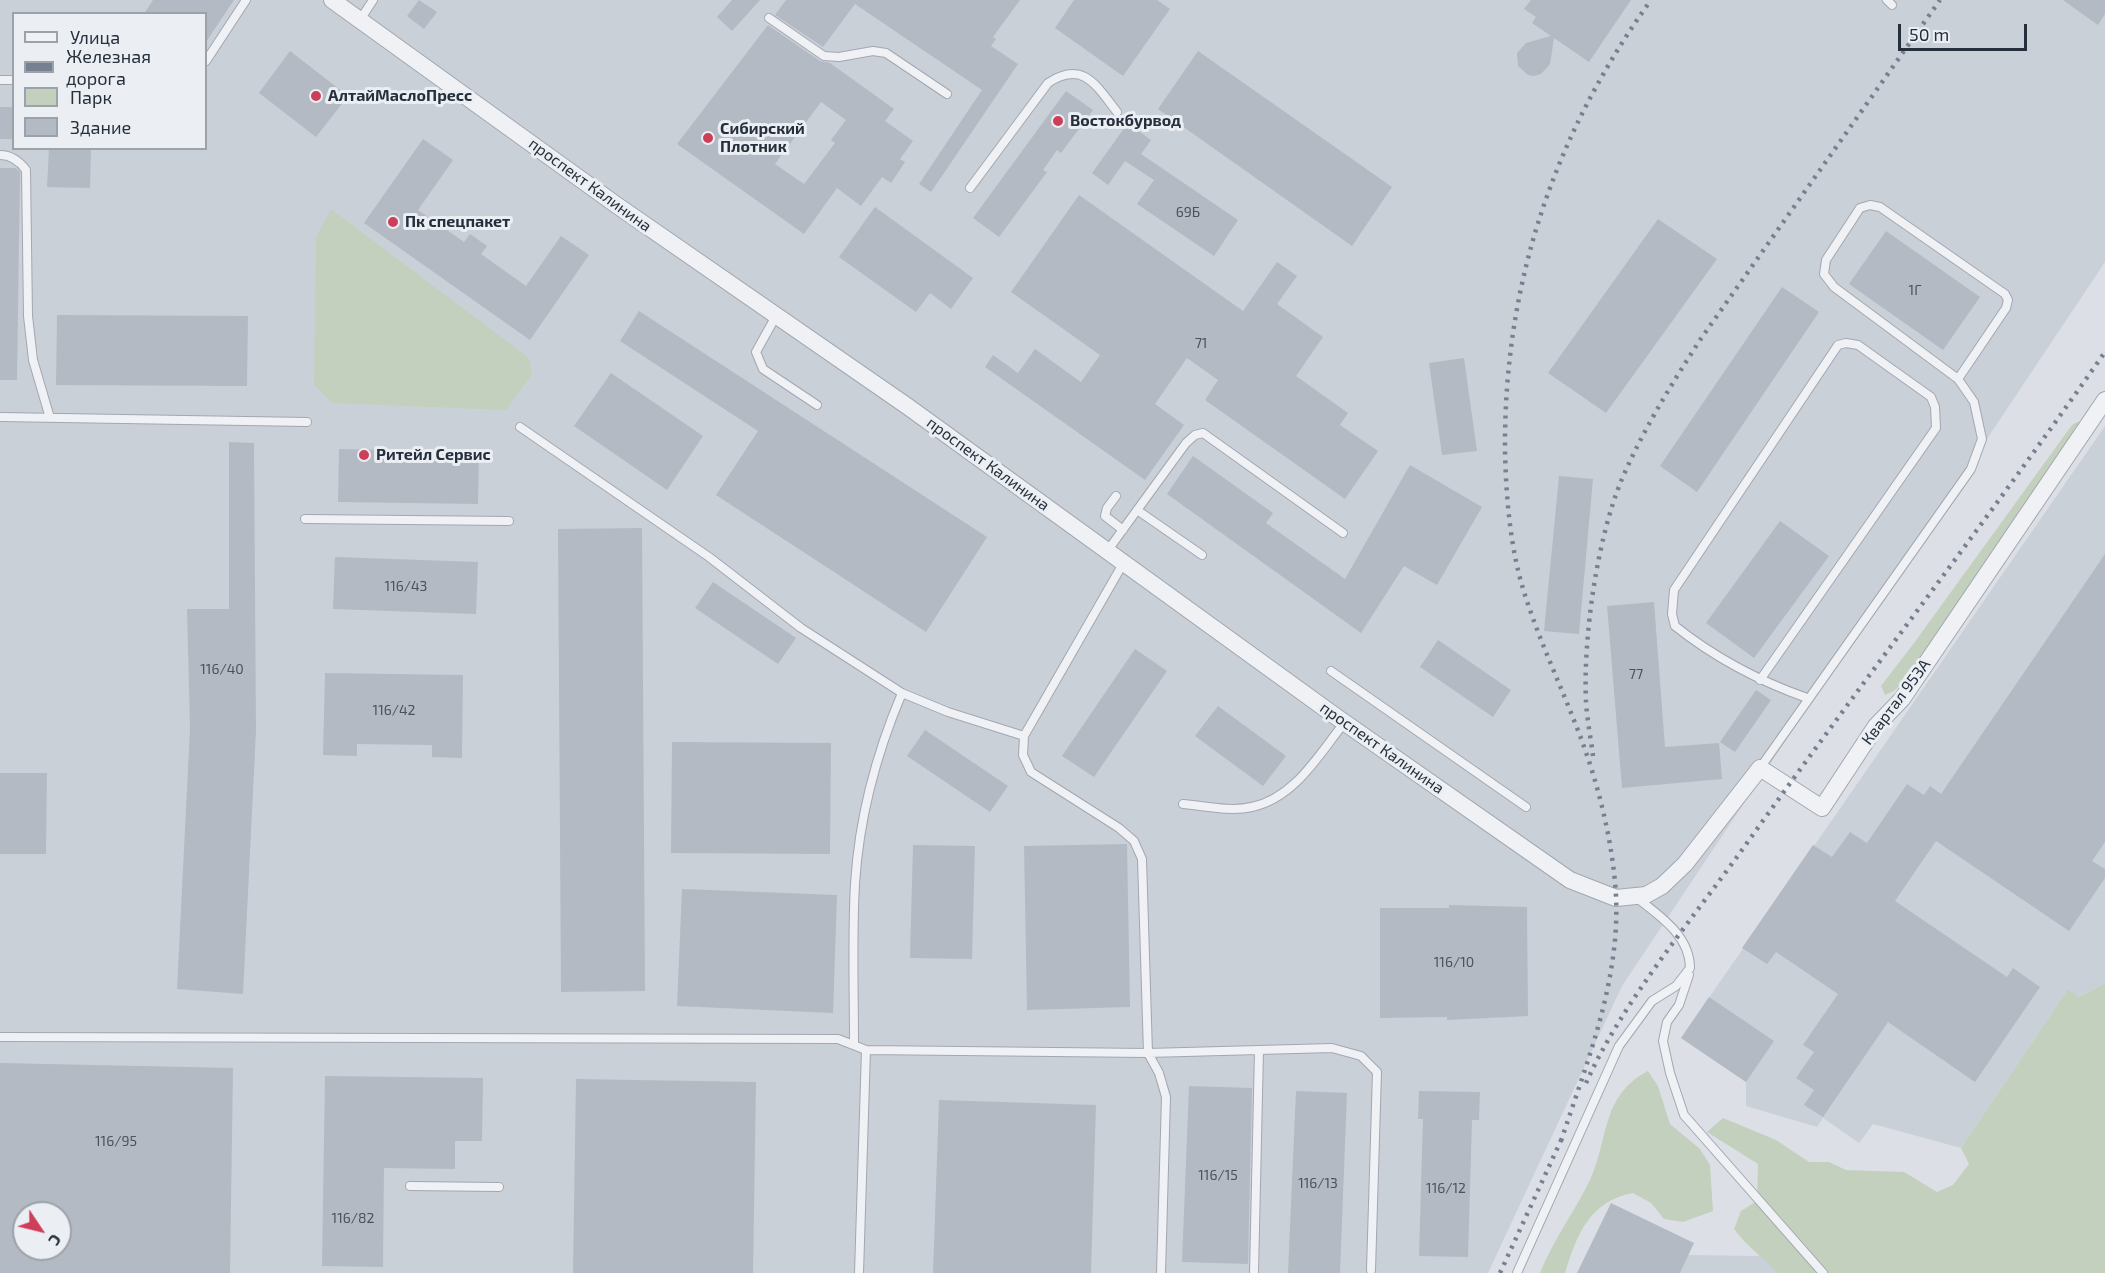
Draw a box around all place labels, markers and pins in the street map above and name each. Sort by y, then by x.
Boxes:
place label: АлтайМаслоПресс [328,86,472,106]
marker: АлтайМаслоПресс [309,89,323,103]
place label: Востокбурвод [1070,111,1181,131]
marker: Востокбурвод [1051,114,1065,128]
place label: Сибирский Плотник [720,119,805,157]
marker: Сибирский Плотник [701,131,715,145]
place label: Пк спецпакет [405,212,510,232]
marker: Пк спецпакет [386,215,400,229]
place label: Ритейл Сервис [376,445,491,465]
marker: Ритейл Сервис [357,448,371,462]

